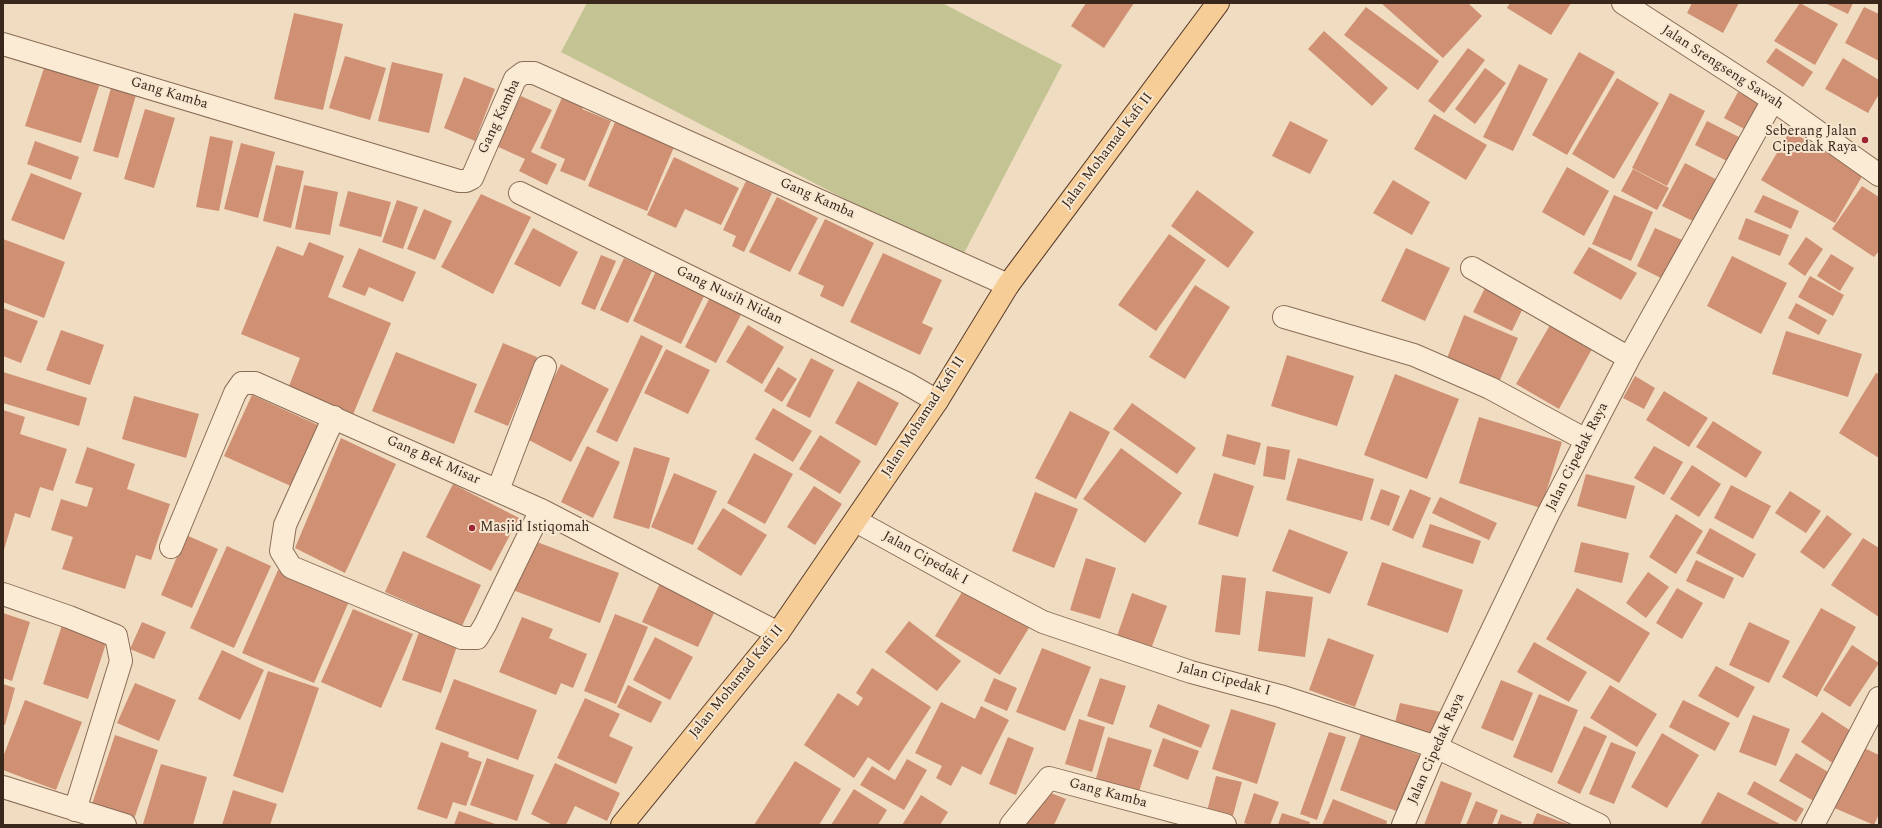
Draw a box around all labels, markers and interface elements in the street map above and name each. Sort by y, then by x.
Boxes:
street label: Jalan Srengseng Sawah [1658,22,1786,114]
street label: Gang Kamba [128,74,210,114]
street label: Gang Kamba [475,77,525,157]
street label: Jalan Mohamad Kafi II [1059,90,1157,212]
place label: Seberang Jalan Cipedak Raya [1765,124,1857,156]
marker: Seberang Jalan Cipedak Raya [1860,135,1870,145]
street label: Gang Kamba [777,175,857,223]
street label: Gang Nusih Nidan [673,263,785,329]
street label: Jalan Mohamad Kafi II [879,353,969,481]
street label: Jalan Cipedak Raya [1543,400,1613,514]
street label: Gang Bek Misar [384,433,482,489]
place label: Masjid Istiqomah [480,520,589,536]
marker: Masjid Istiqomah [467,523,477,533]
street label: Jalan Cipedak I [879,529,971,589]
street label: Jalan Mohamad Kafi II [686,622,788,742]
street label: Jalan Cipedak I [1176,660,1272,700]
street label: Jalan Cipedak Raya [1405,691,1469,807]
street label: Gang Kamba [1067,776,1149,812]

